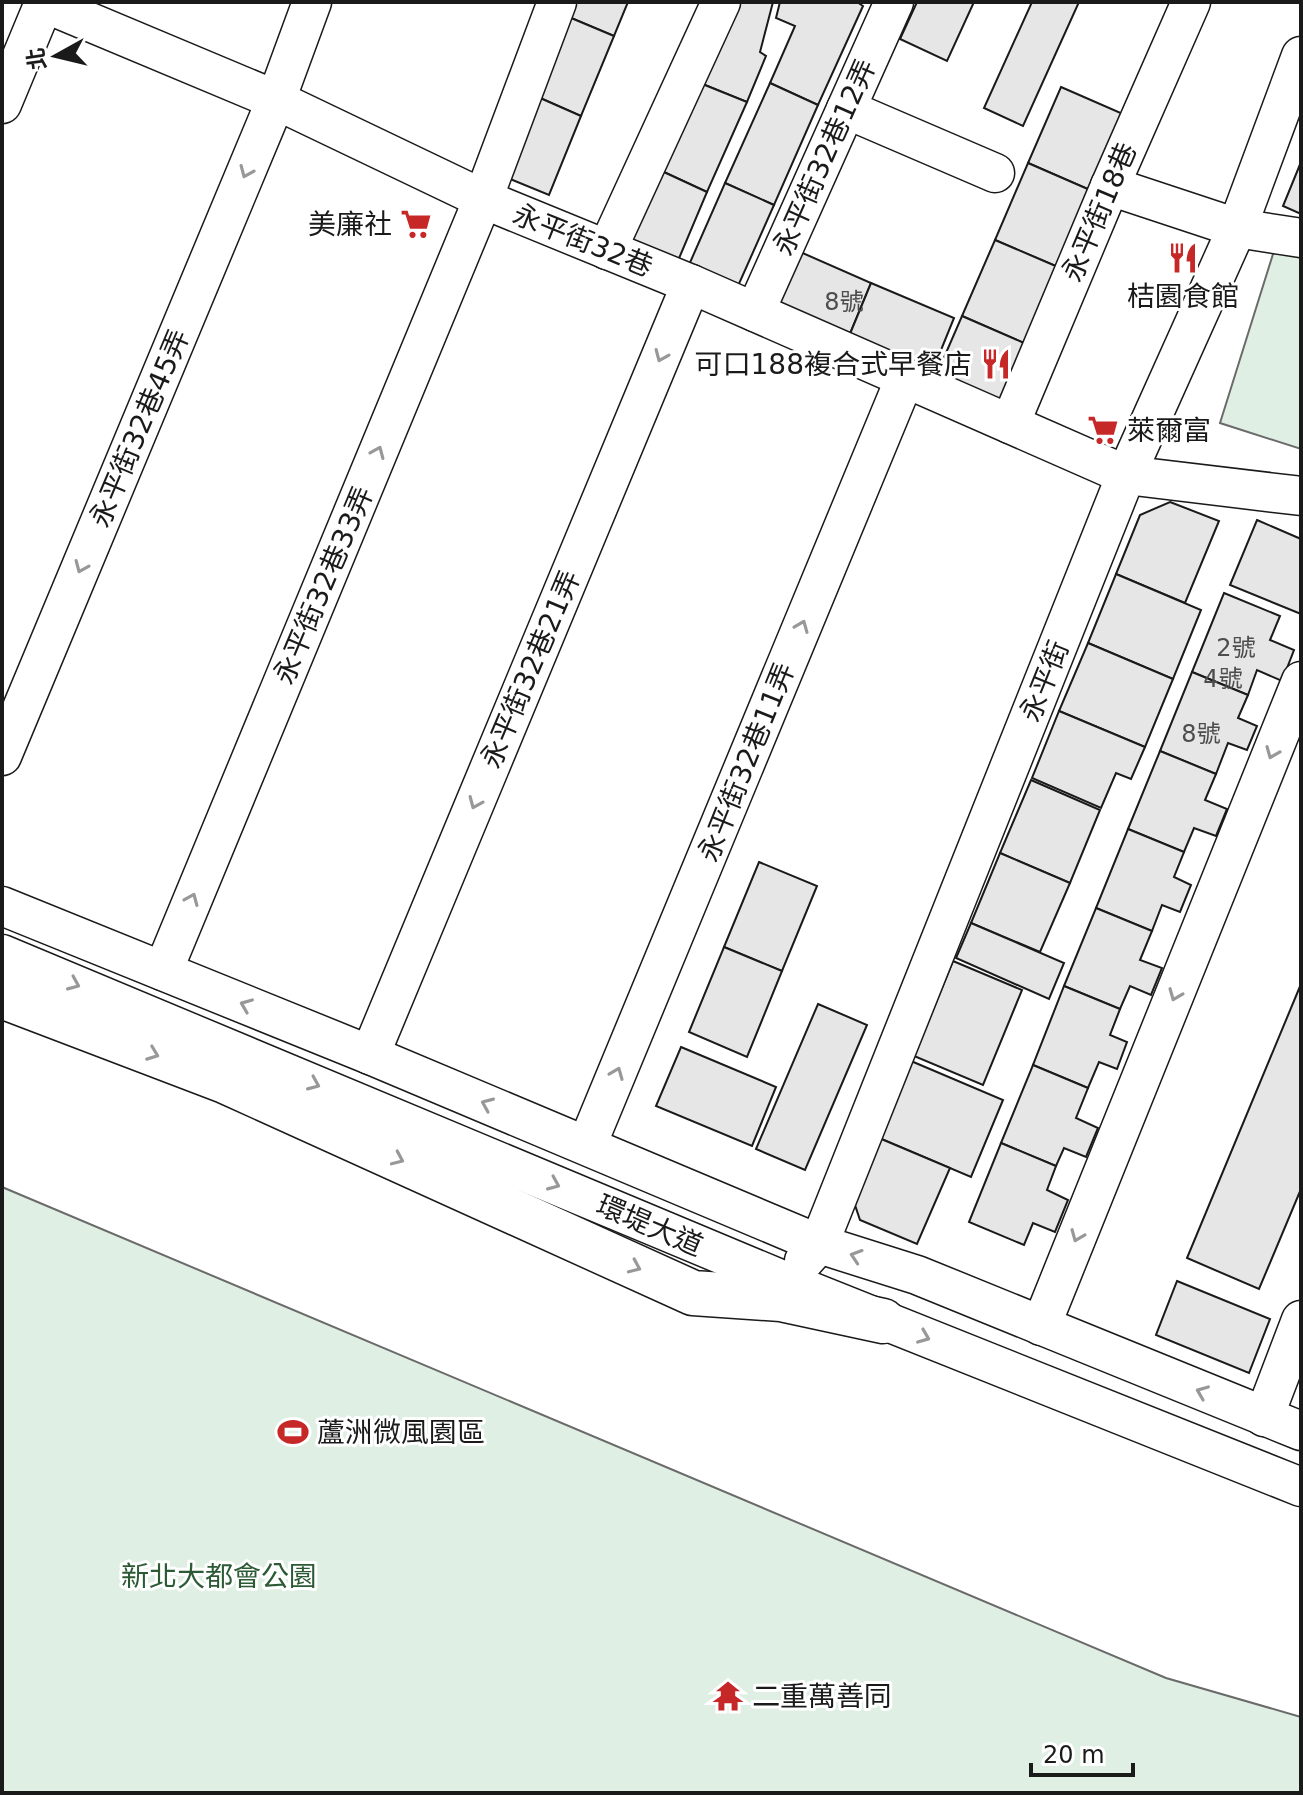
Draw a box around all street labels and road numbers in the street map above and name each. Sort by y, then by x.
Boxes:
street label: 永平街32巷12弄 [766,54,882,260]
street label: 永平街18巷 [1055,138,1143,287]
street label: 永平街32巷 [508,198,657,283]
street label: 永平街32巷45弄 [83,325,196,532]
street label: 永平街32巷33弄 [267,482,380,689]
street label: 永平街32巷21弄 [474,566,587,773]
street label: 永平街 [1013,636,1075,726]
street label: 永平街32巷11弄 [692,658,801,866]
street label: 環堤大道 [592,1188,708,1263]

